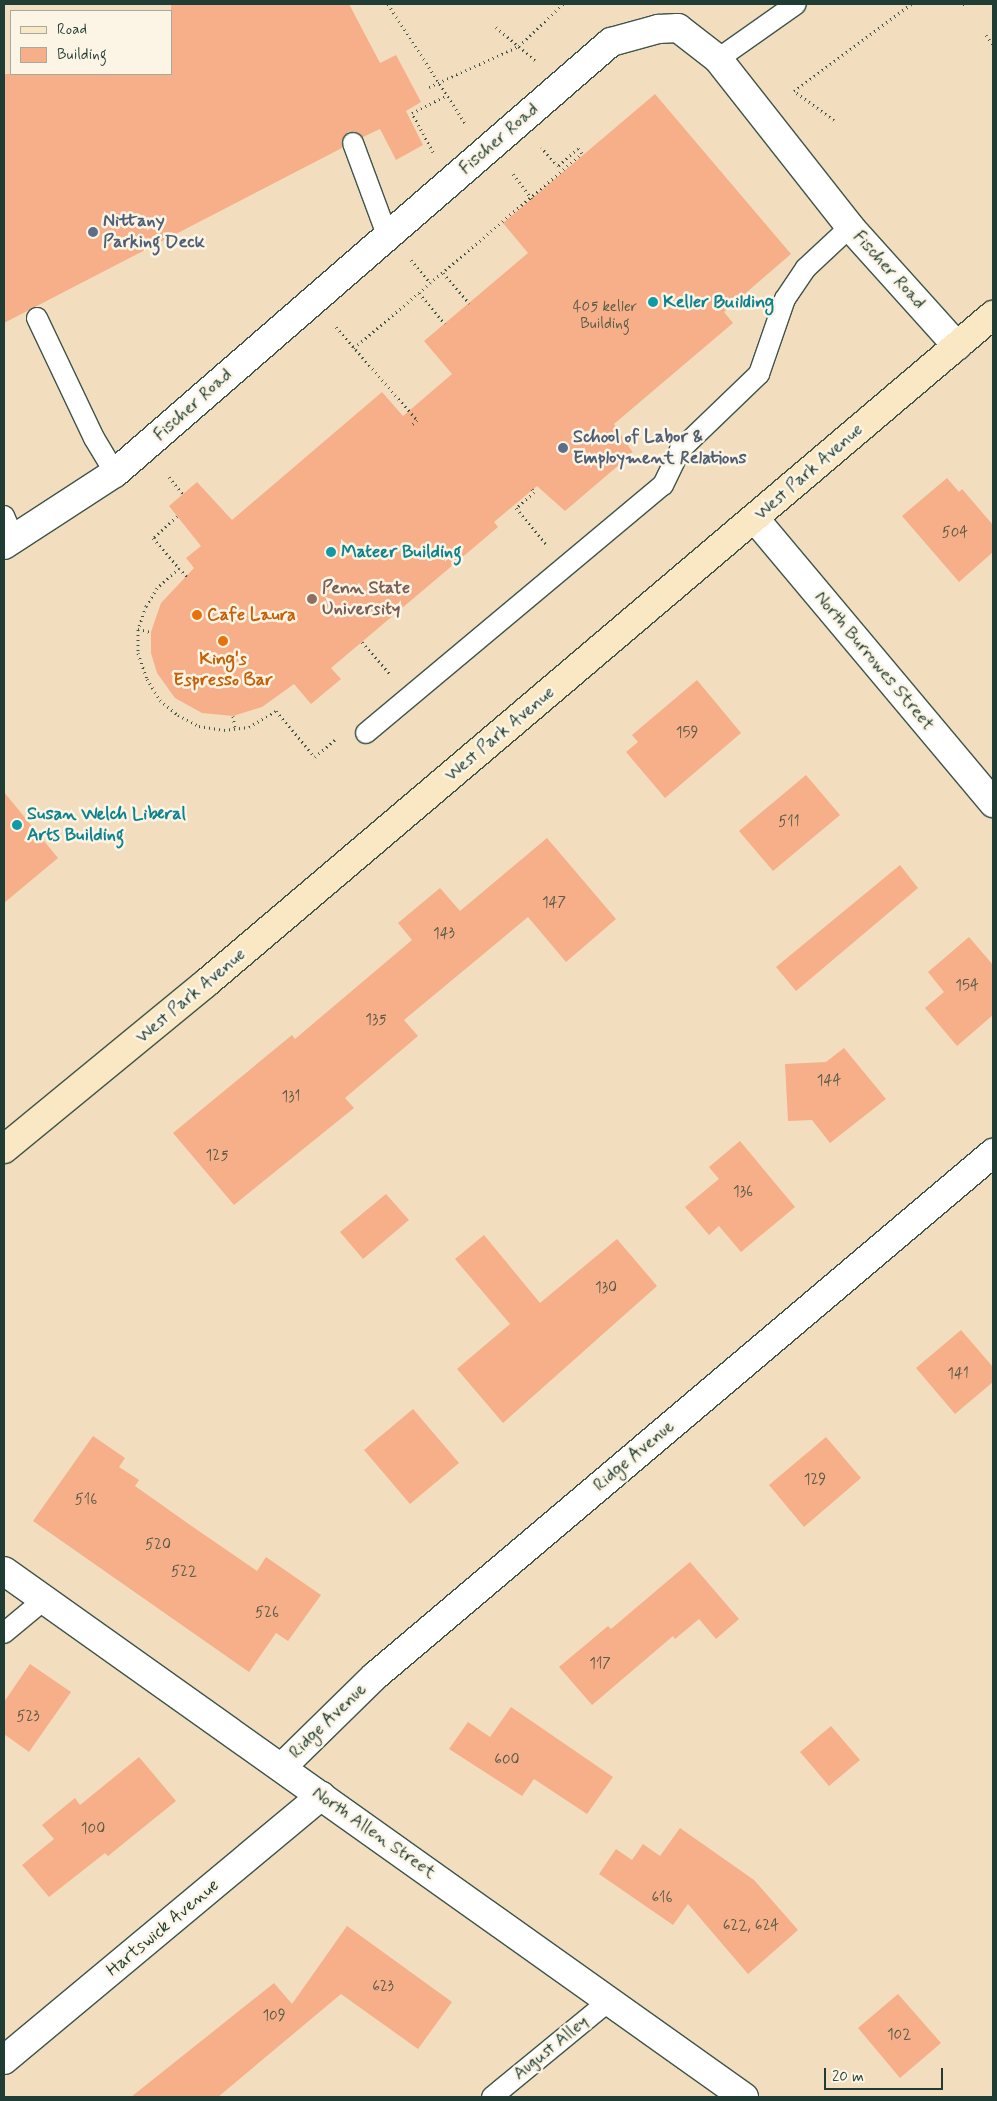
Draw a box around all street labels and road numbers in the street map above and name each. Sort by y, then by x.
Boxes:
street label: Fischer Road [456,99,542,179]
street label: Fischer Road [849,227,929,313]
street label: Fischer Road [150,365,236,445]
street label: West Park Avenue [750,418,868,526]
street label: North Burrowes Street [810,587,938,735]
street label: West Park Avenue [440,681,560,787]
street label: West Park Avenue [131,943,251,1049]
street label: Ridge Avenue [588,1415,680,1497]
street label: Ridge Avenue [284,1678,372,1764]
street label: North Allen Street [308,1782,440,1884]
street label: Hartswick Avenue [103,1875,223,1981]
street label: August Alley [509,2011,593,2085]

